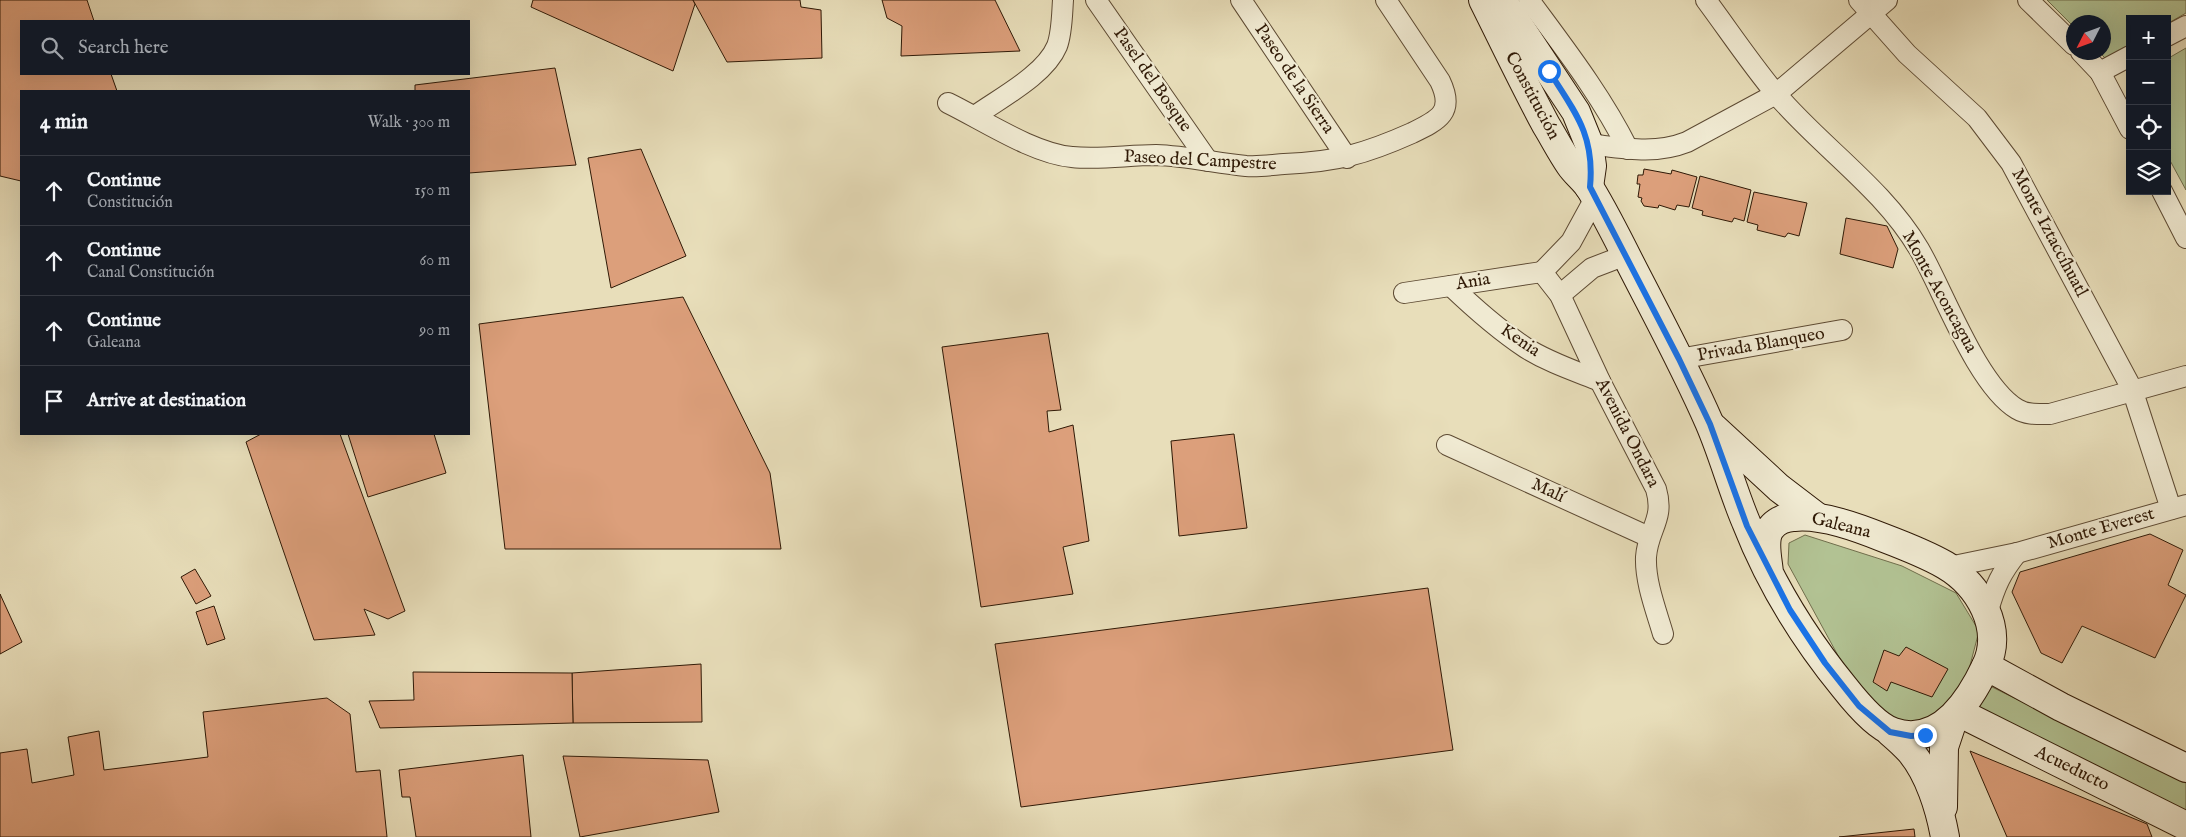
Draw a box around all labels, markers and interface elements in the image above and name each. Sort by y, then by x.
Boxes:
north arrow [2066,15,2111,60]
map controls [2126,15,2171,195]
button: + [2126,15,2171,60]
search box [20,20,470,75]
street label: Paseo de la Sierra [1249,20,1339,139]
street label: Pasel del Bosque [1107,23,1197,137]
icon: search [38,34,66,62]
text: Search here [78,36,169,60]
street label: Constitución [1499,48,1565,144]
route start [1538,60,1561,83]
button: − [2126,60,2171,105]
button: locate [2126,105,2171,150]
text: 4 min [40,109,88,136]
text: Walk · 300 m [368,113,450,133]
street label: Paseo del Campestre [1123,146,1277,176]
button: layers [2126,150,2171,195]
street label: Monte Iztaccíhuatl [2005,165,2093,301]
text: Continue [87,169,161,193]
icon: ahead [40,177,68,205]
text: 150 m [415,181,450,201]
text: Constitución [87,193,173,213]
street label: Monte Aconcagua [1896,227,1982,357]
text: Continue [87,239,161,263]
icon: ahead [40,247,68,275]
text: 60 m [420,251,450,271]
text: Canal Constitución [87,263,215,283]
street label: Ania [1453,268,1492,296]
text: Continue [87,309,161,333]
icon: ahead [40,317,68,345]
street label: Kenia [1496,319,1545,363]
text: 90 m [419,321,450,341]
street label: Privada Blanqueo [1695,322,1827,368]
text: Galeana [87,333,141,353]
street label: Avenida Ondara [1589,373,1665,492]
icon: arrive [40,387,68,415]
text: Arrive at destination [87,389,246,413]
street label: Malí [1528,473,1570,509]
street label: Monte Everest [2045,503,2157,555]
street label: Galeana [1809,508,1873,545]
route end [1914,724,1937,747]
street label: Acueducto [2030,741,2113,797]

